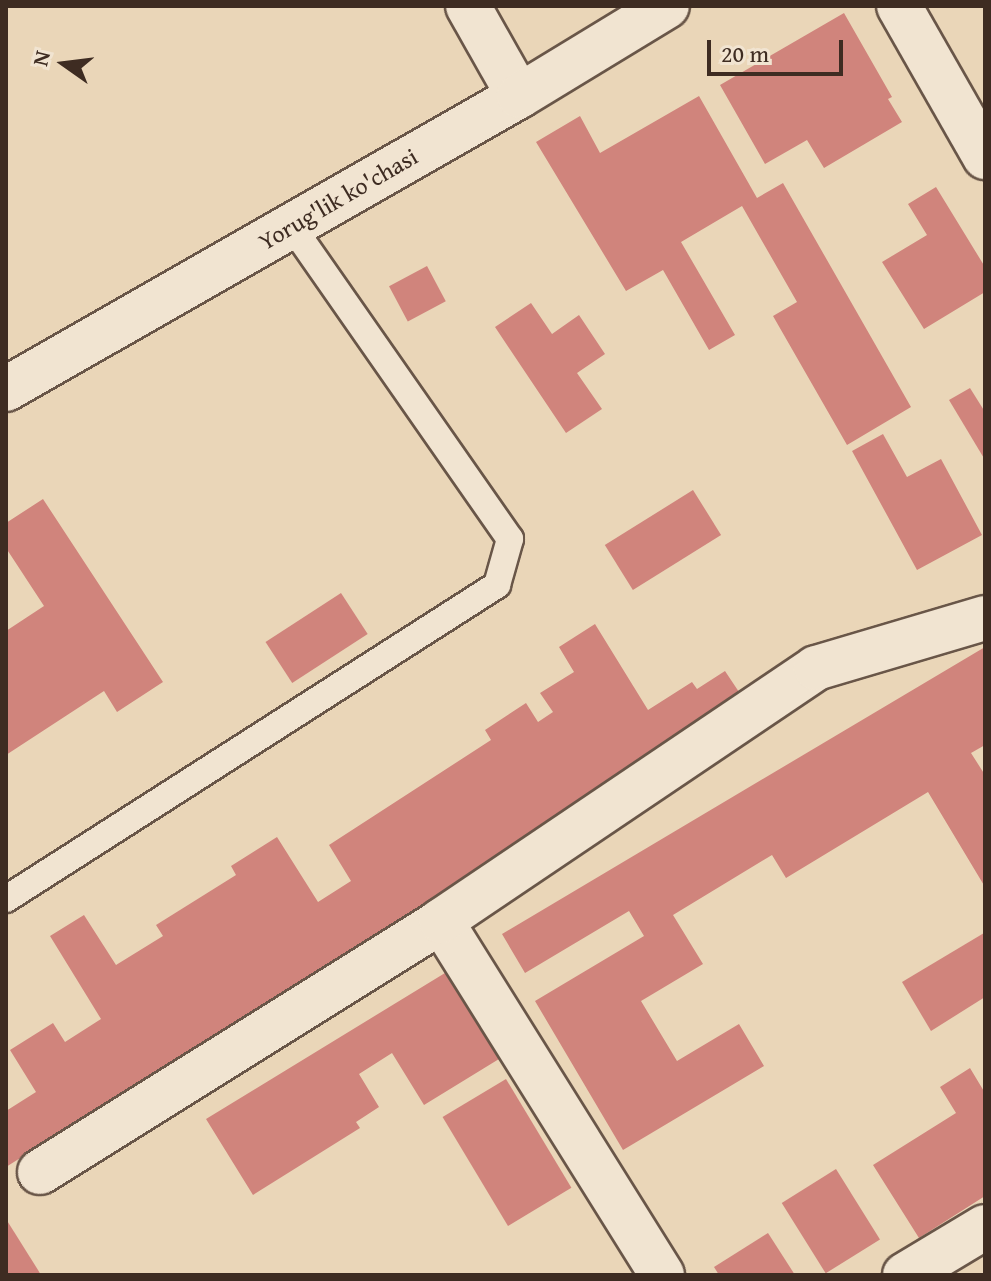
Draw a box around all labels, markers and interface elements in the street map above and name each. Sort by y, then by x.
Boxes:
north arrow [24,24,104,104]
scale bar [711,24,847,74]
text: 20 m [721,36,769,71]
text: N [23,47,58,69]
street label: Yorug'lik ko'chasi [253,142,423,256]

